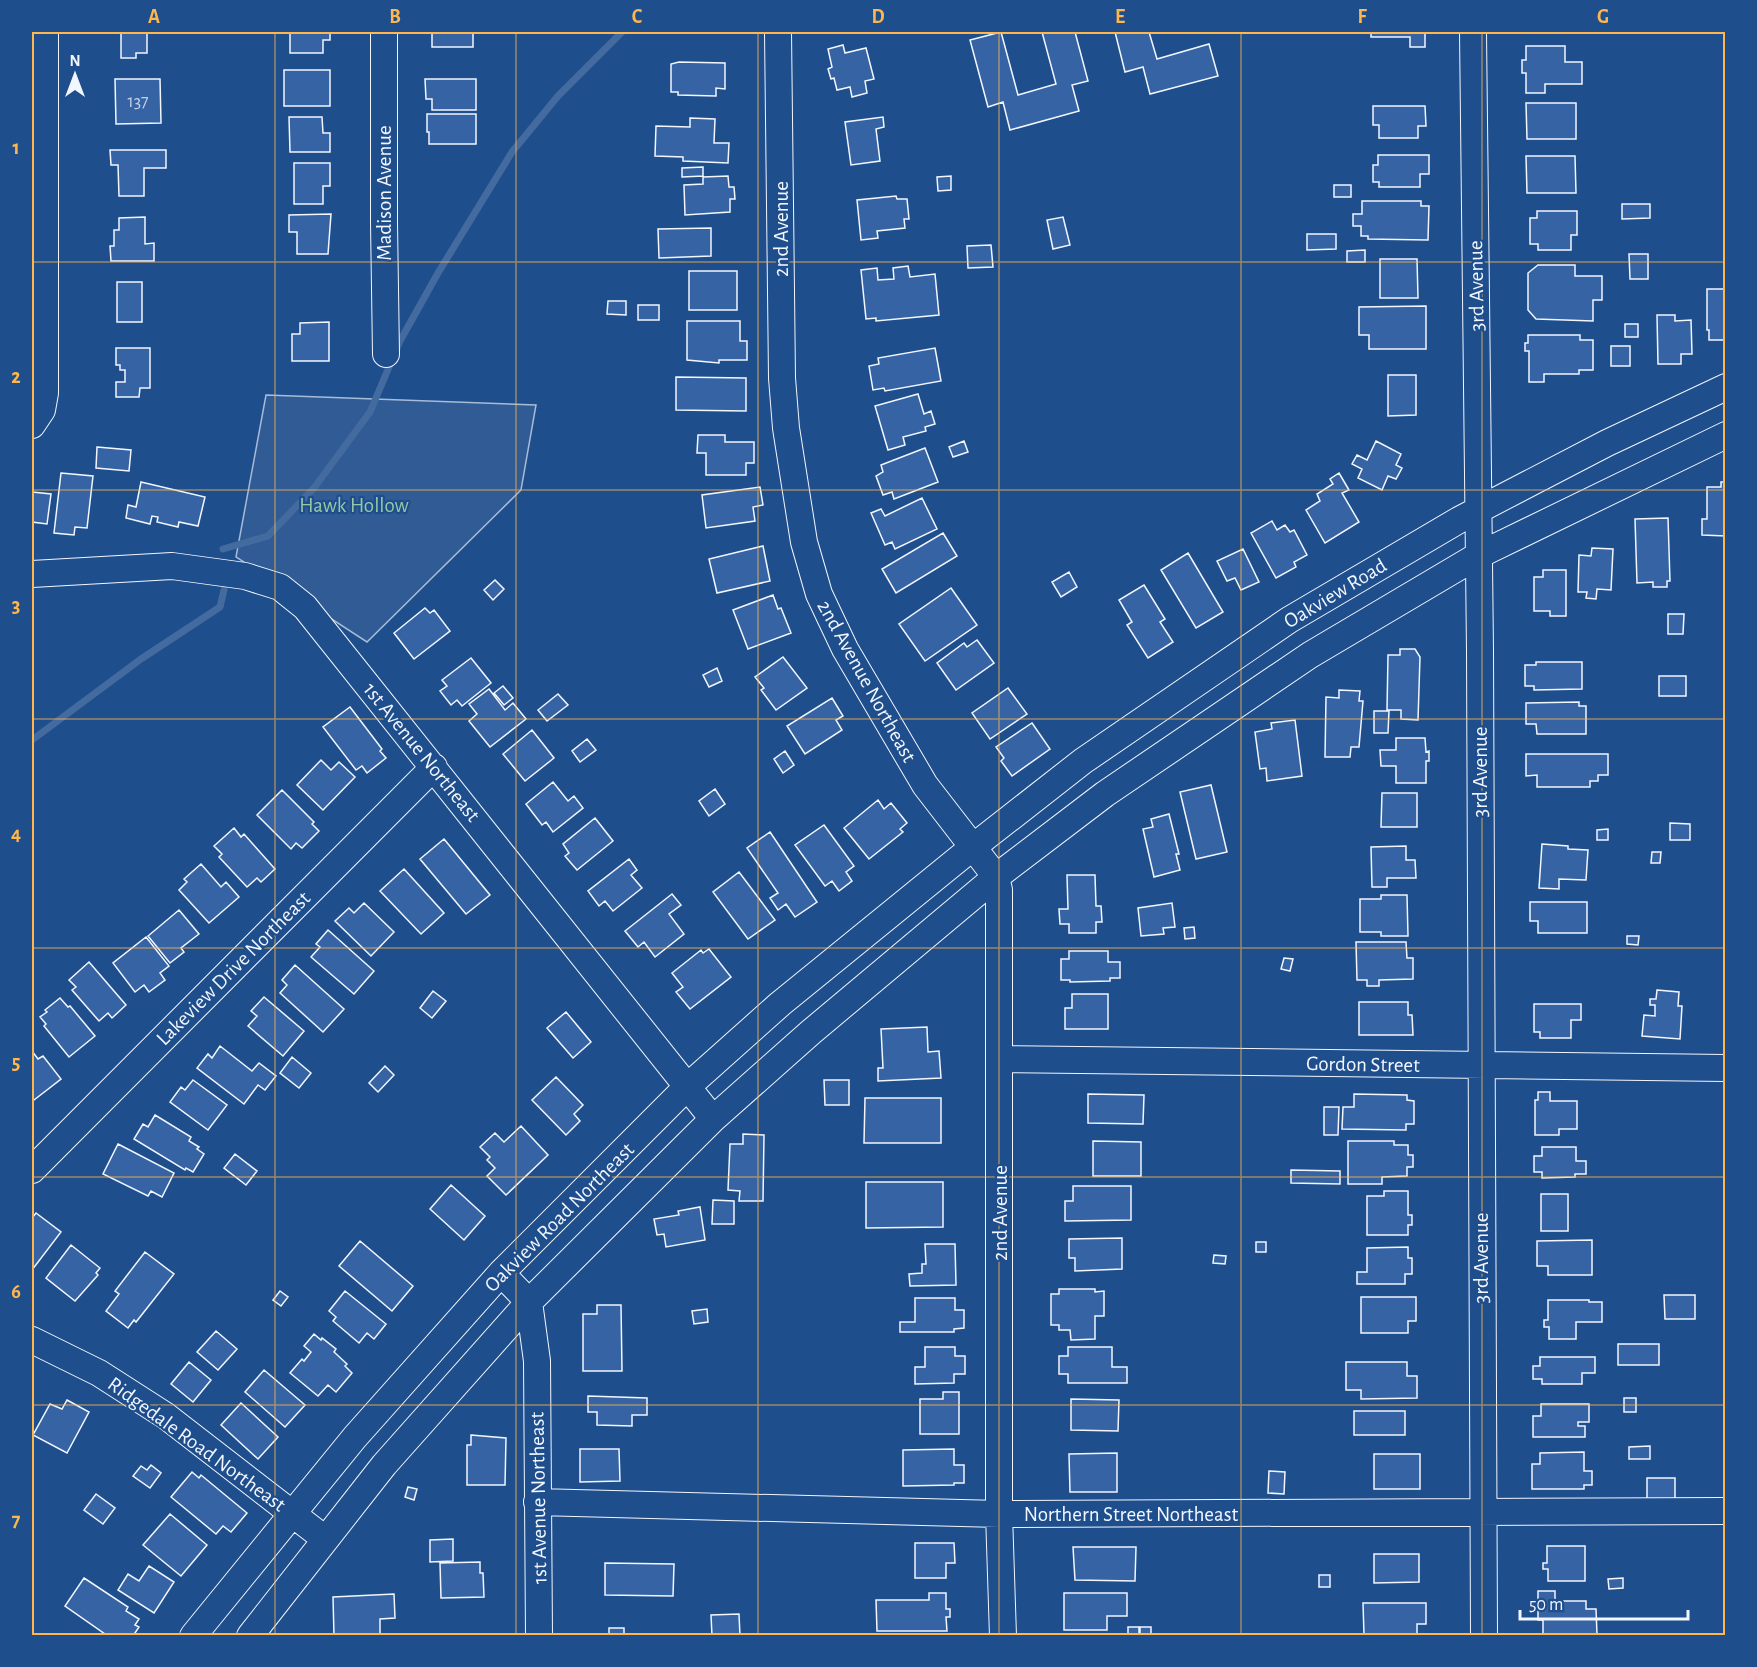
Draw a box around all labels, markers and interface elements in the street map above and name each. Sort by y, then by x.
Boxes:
text: A [148,7,160,27]
text: B [389,7,401,27]
text: C [632,7,643,27]
text: D [871,7,885,27]
text: E [1115,7,1125,27]
text: F [1357,7,1367,27]
text: G [1597,7,1609,27]
north arrow [45,45,105,105]
text: N [69,53,81,69]
house number: 137 [127,93,149,111]
street label: Madison Avenue [374,125,395,261]
text: 1 [12,138,20,158]
street label: 2nd Avenue [771,181,792,277]
street label: 3rd Avenue [1465,240,1488,332]
text: 2 [11,367,21,387]
park label: Hawk Hollow [299,495,409,516]
street label: Oakview Road [1280,555,1390,632]
text: 3 [12,596,20,616]
street label: 2nd Avenue Northeast [813,597,920,766]
street label: 1st Avenue Northeast [359,679,484,826]
street label: 3rd Avenue [1470,727,1491,817]
text: 4 [11,824,21,844]
street label: Lakeview Drive Northeast [152,887,315,1049]
text: 5 [12,1053,20,1073]
street label: Gordon Street [1306,1053,1420,1076]
street label: Oakview Road Northeast [481,1139,638,1296]
street label: 2nd Avenue [990,1165,1011,1261]
street label: 3rd Avenue [1471,1213,1492,1303]
text: 6 [11,1282,21,1302]
street label: Ridgedale Road Northeast [104,1373,290,1516]
street label: 1st Avenue Northeast [526,1411,551,1584]
street label: Northern Street Northeast [1024,1504,1238,1525]
text: 7 [12,1510,21,1530]
scale bar [1520,1583,1688,1621]
text: 50 m [1529,1596,1563,1614]

